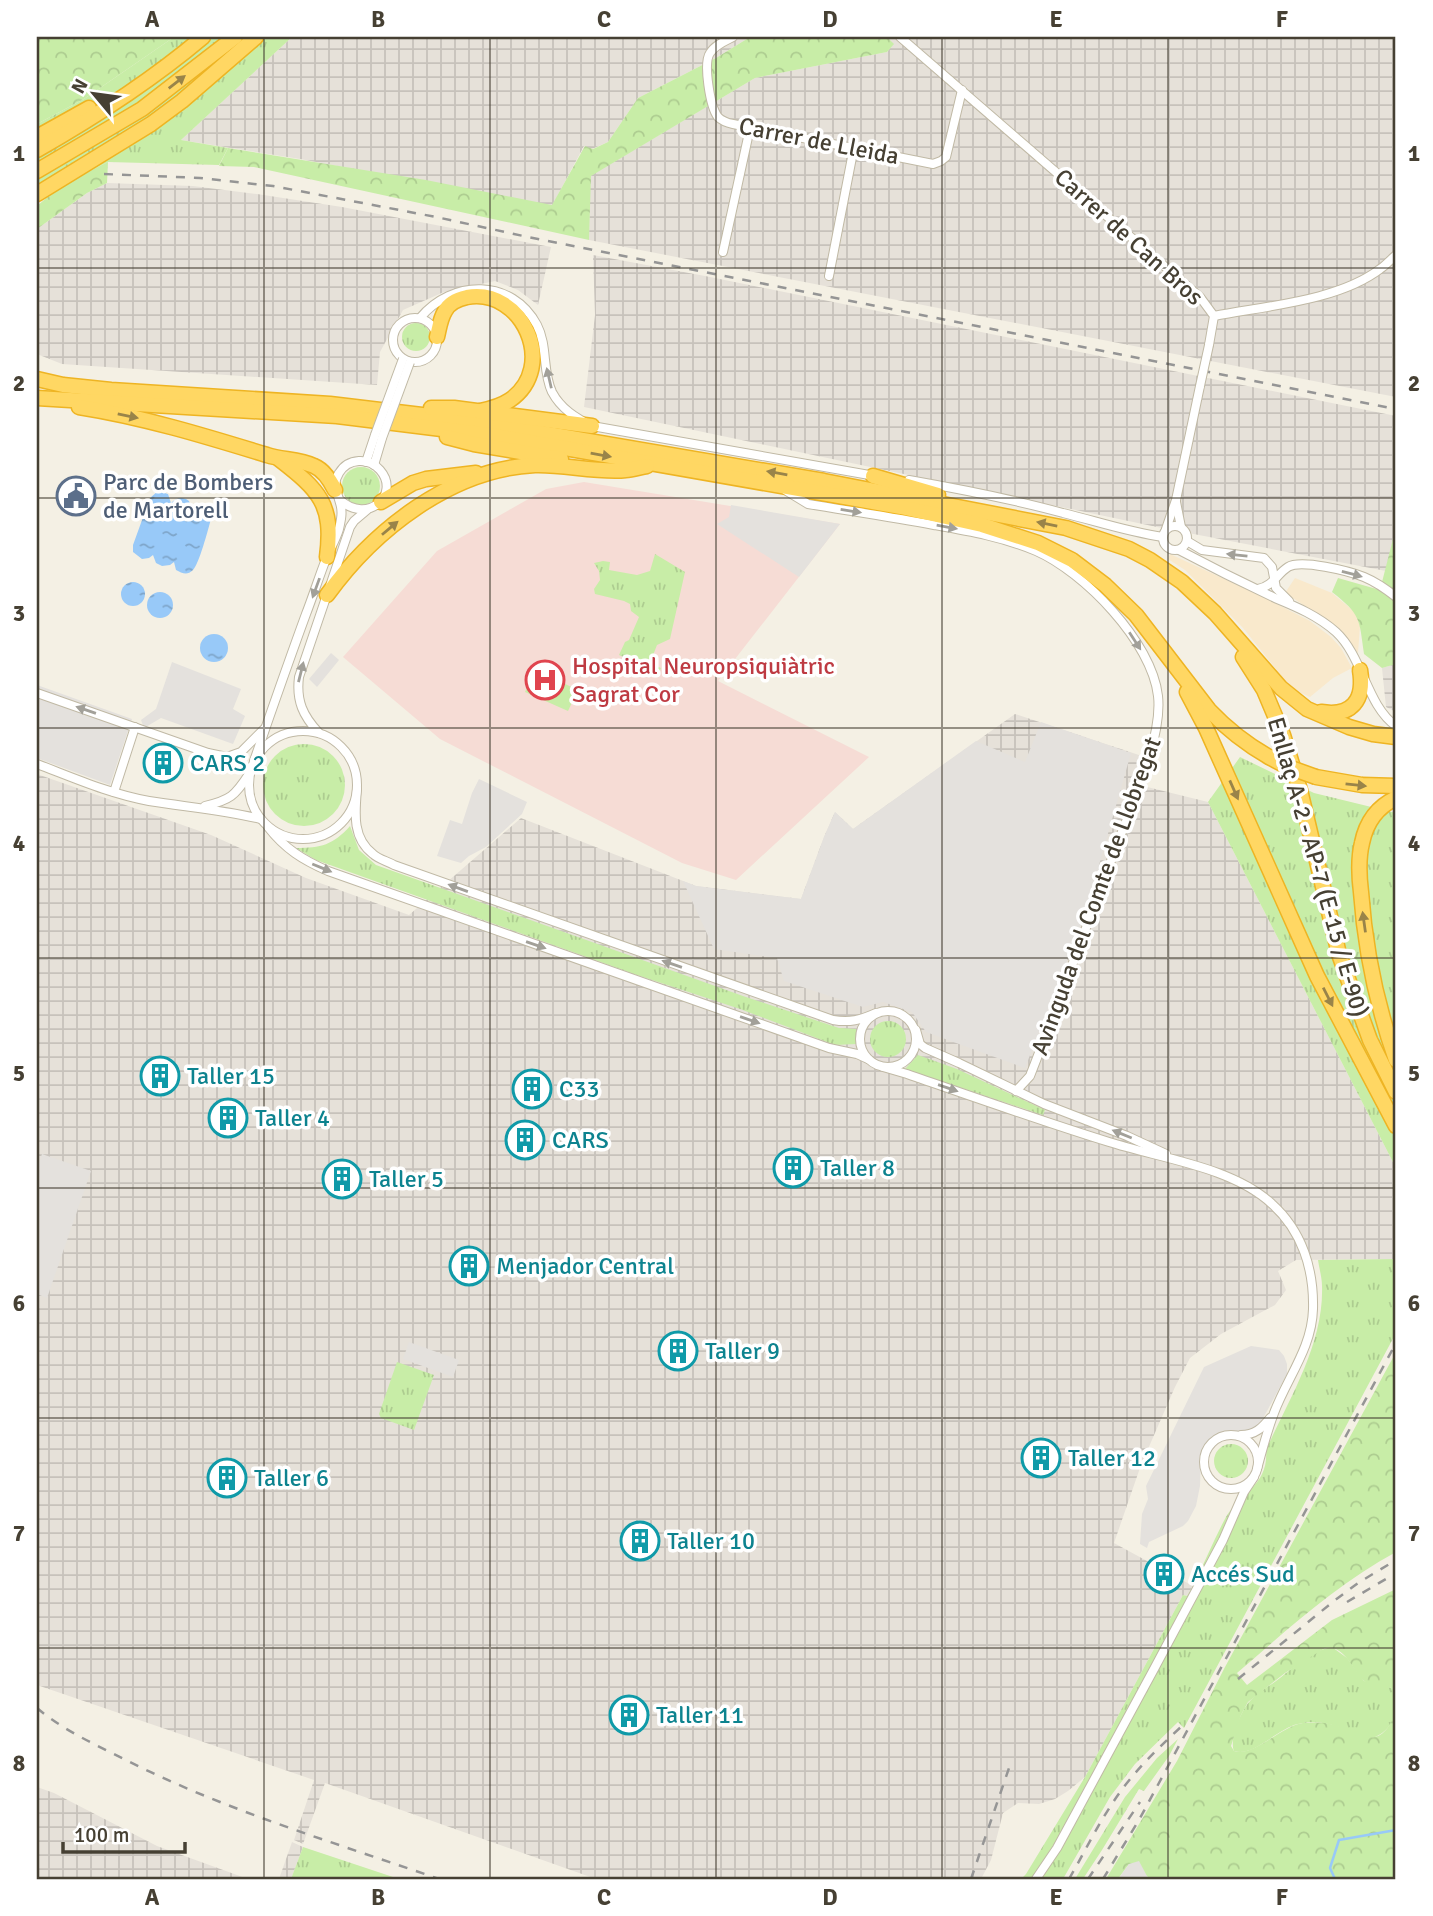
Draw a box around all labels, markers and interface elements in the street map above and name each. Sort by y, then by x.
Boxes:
text: A [145,5,160,34]
text: B [371,5,385,34]
text: C [597,5,611,34]
text: D [822,5,838,34]
text: E [1049,5,1063,34]
text: F [1276,5,1288,34]
north arrow [60,60,130,130]
text: N [66,75,94,98]
one-way arrow [168,76,186,90]
street label: Carrer de Lleida [736,111,902,171]
text: 1 [13,139,25,168]
text: 1 [1408,139,1420,168]
street label: Carrer de Can Bros [1048,162,1210,312]
one-way arrow [543,367,554,389]
text: 2 [13,369,25,398]
text: 2 [1408,369,1420,398]
one-way arrow [117,411,139,422]
one-way arrow [590,450,612,461]
place label: Parc de Bombers de Martorell [103,467,273,525]
one-way arrow [766,467,788,478]
public building icon: Parc de Bombers de Martorell [55,475,97,517]
one-way arrow [840,505,862,516]
one-way arrow [1036,518,1058,529]
one-way arrow [381,521,398,536]
one-way arrow [936,522,958,533]
one-way arrow [1226,550,1248,561]
one-way arrow [1341,569,1363,580]
one-way arrow [310,577,321,598]
text: 3 [13,599,25,628]
text: 3 [1408,599,1420,628]
one-way arrow [1129,631,1142,651]
place label: Hospital Neuropsiquiàtric Sagrat Cor [572,651,835,709]
hospital icon: Hospital Neuropsiquiàtric Sagrat Cor [524,659,566,701]
one-way arrow [296,661,307,683]
one-way arrow [75,704,96,715]
street label: Enllaç A-2 - AP-7 (E-15 / E-90) [1261,714,1375,1020]
street label: Avinguda del Comte de Llobregat [1024,733,1168,1059]
building icon: CARS 2 [142,742,184,784]
place label: CARS 2 [190,748,265,778]
one-way arrow [1345,779,1367,790]
one-way arrow [1228,780,1240,800]
text: 4 [13,829,25,858]
text: 4 [1408,829,1420,858]
one-way arrow [311,862,332,873]
one-way arrow [447,882,468,893]
one-way arrow [1358,911,1369,933]
one-way arrow [525,939,546,950]
one-way arrow [662,958,683,969]
one-way arrow [1322,987,1334,1007]
one-way arrow [740,1015,761,1026]
building icon: Taller 15 [139,1055,181,1097]
text: 5 [13,1059,25,1088]
text: 5 [1408,1059,1420,1088]
place label: Taller 15 [187,1061,275,1091]
building icon: C33 [511,1068,553,1110]
place label: C33 [559,1074,599,1104]
one-way arrow [938,1083,959,1094]
building icon: Taller 4 [207,1097,249,1139]
place label: Taller 4 [255,1103,330,1133]
building icon: CARS [504,1119,546,1161]
place label: CARS [552,1125,609,1155]
one-way arrow [1112,1129,1133,1140]
building icon: Taller 8 [772,1147,814,1189]
place label: Taller 8 [820,1153,895,1183]
building icon: Taller 5 [321,1158,363,1200]
place label: Taller 5 [369,1164,444,1194]
building icon: Menjador Central [448,1245,490,1287]
place label: Menjador Central [496,1251,674,1281]
text: 6 [13,1289,25,1318]
text: 6 [1408,1289,1420,1318]
building icon: Taller 9 [657,1330,699,1372]
place label: Taller 9 [705,1336,780,1366]
building icon: Taller 12 [1020,1437,1062,1479]
place label: Taller 12 [1068,1443,1156,1473]
building icon: Taller 6 [206,1457,248,1499]
place label: Taller 6 [254,1463,329,1493]
text: 7 [13,1519,25,1548]
text: 7 [1408,1519,1420,1548]
building icon: Taller 10 [619,1520,661,1562]
place label: Taller 10 [667,1526,755,1556]
building icon: Accés Sud [1143,1553,1185,1595]
place label: Accés Sud [1191,1559,1295,1589]
building icon: Taller 11 [608,1694,650,1736]
place label: Taller 11 [656,1700,744,1730]
text: 8 [13,1749,25,1778]
text: 8 [1408,1749,1420,1778]
scale bar [63,1811,186,1855]
text: 100 m [74,1822,129,1848]
text: A [145,1883,160,1912]
text: B [371,1883,385,1912]
text: C [597,1883,611,1912]
text: D [822,1883,838,1912]
text: E [1049,1883,1063,1912]
text: F [1276,1883,1288,1912]

